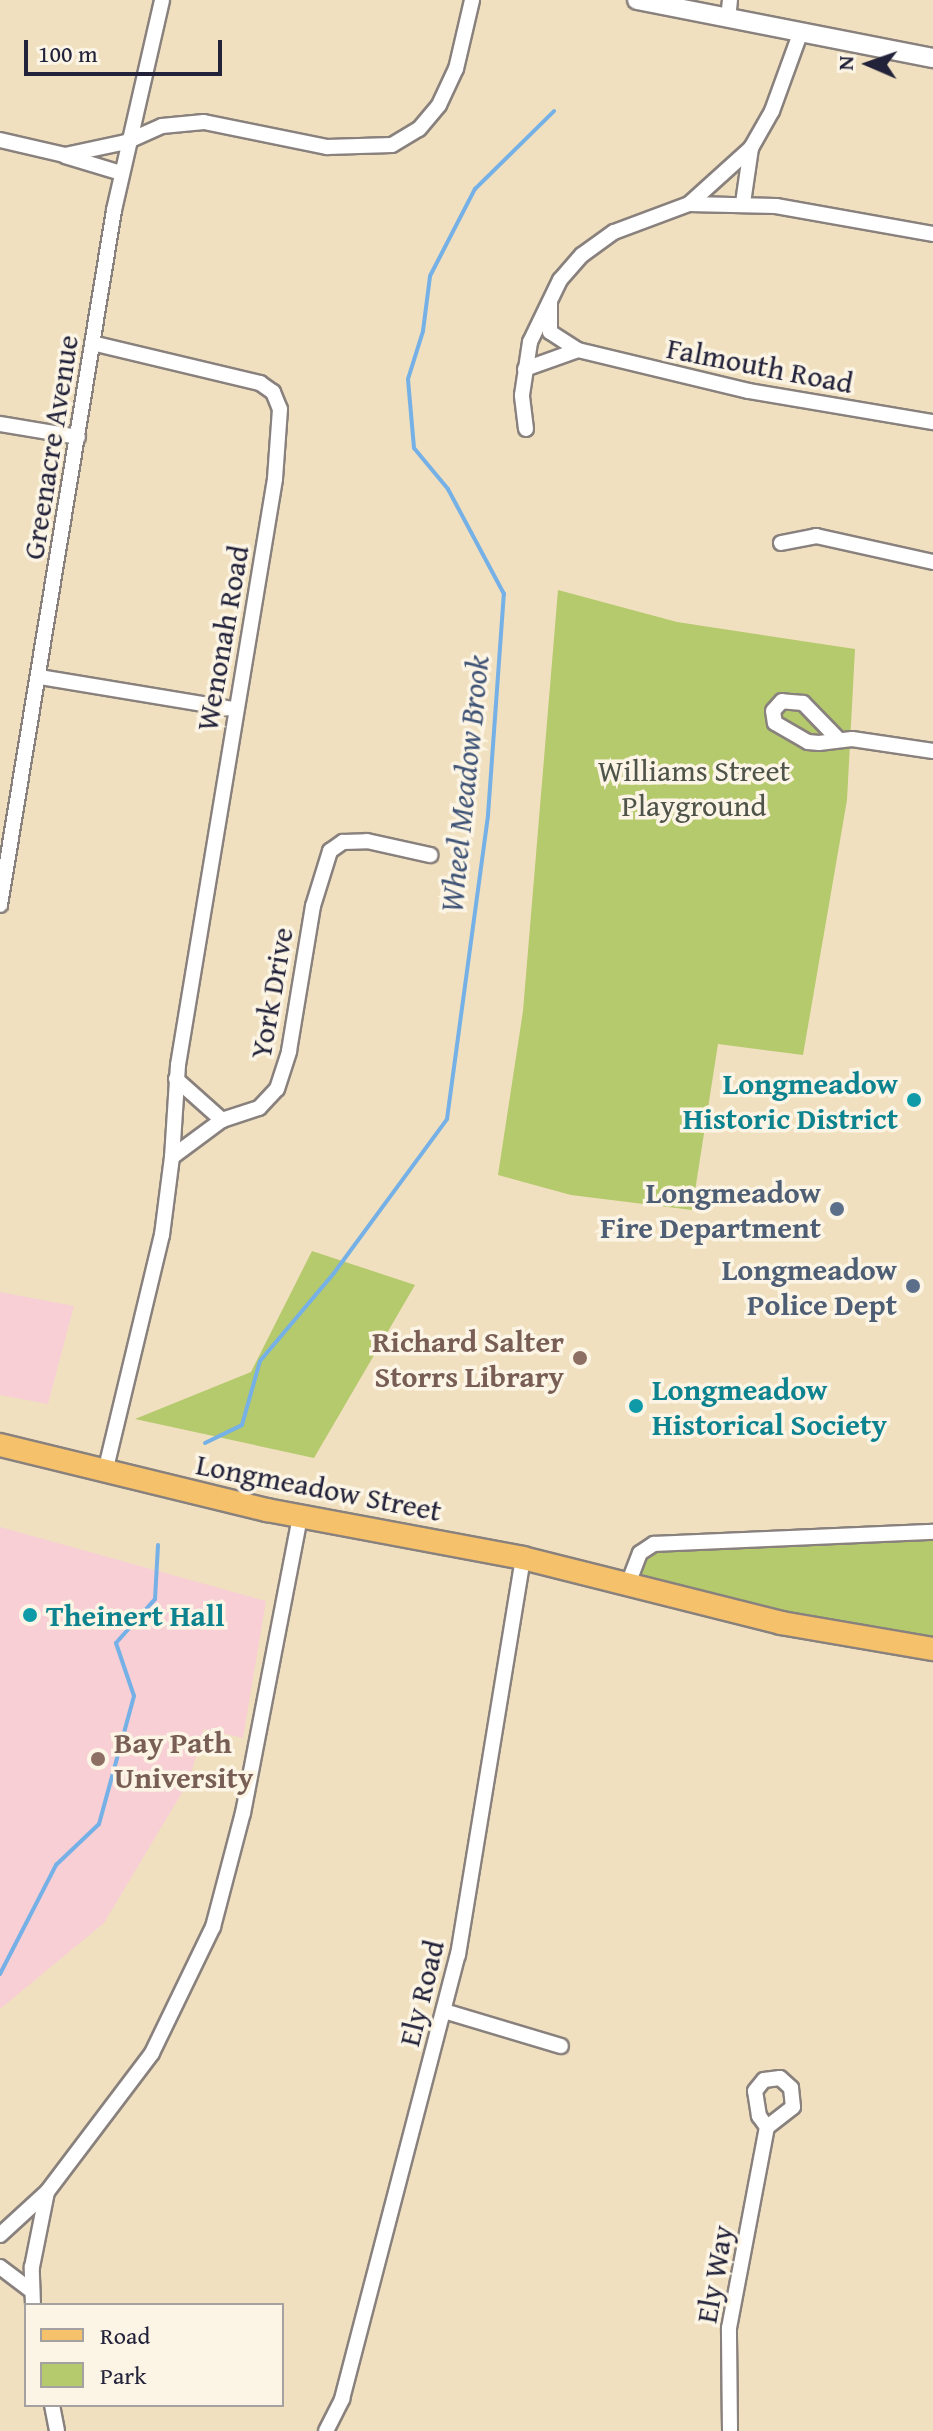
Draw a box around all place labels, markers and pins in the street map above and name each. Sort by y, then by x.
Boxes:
place label: Longmeadow Historic District [683,1065,898,1136]
marker: Longmeadow Historic District [905,1091,923,1109]
place label: Longmeadow Fire Department [600,1174,821,1244]
marker: Longmeadow Fire Department [828,1200,846,1218]
place label: Longmeadow Police Dept [722,1251,897,1322]
marker: Longmeadow Police Dept [904,1277,922,1295]
place label: Richard Salter Storrs Library [372,1323,564,1394]
marker: Richard Salter Storrs Library [571,1349,589,1367]
place label: Longmeadow Historical Society [652,1371,887,1442]
marker: Longmeadow Historical Society [627,1397,645,1415]
place label: Theinert Hall [46,1597,224,1633]
marker: Theinert Hall [21,1606,39,1624]
place label: Bay Path University [114,1724,253,1794]
marker: Bay Path University [89,1750,107,1768]

